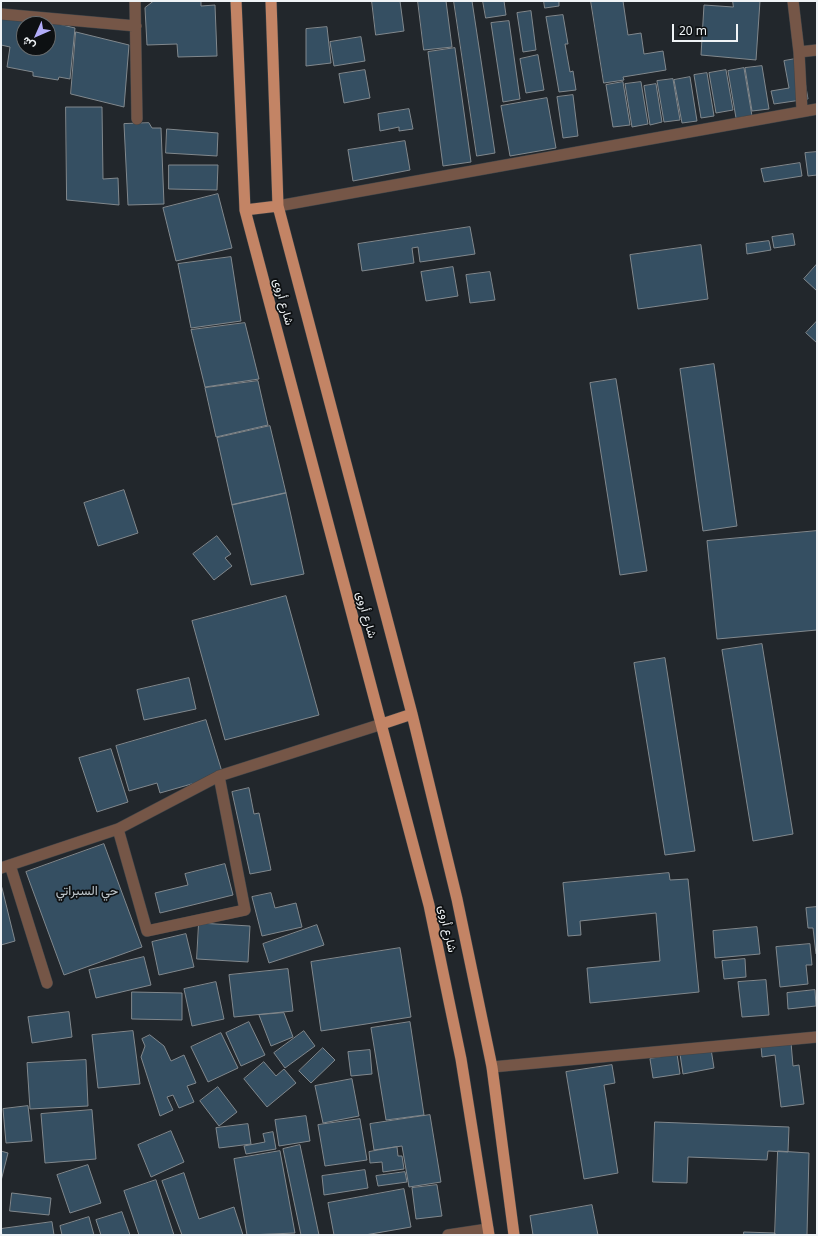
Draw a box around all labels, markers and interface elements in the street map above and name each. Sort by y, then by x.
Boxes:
north arrow [16,16,56,56]
scale bar [674,16,740,42]
text: 20 m [679,22,707,39]
text: ش [18,34,38,54]
street label: شارع أروى [270,277,296,327]
street label: شارع أروى [353,590,379,640]
district label: حي السبراتي [56,883,118,899]
street label: شارع أروى [435,904,459,954]

